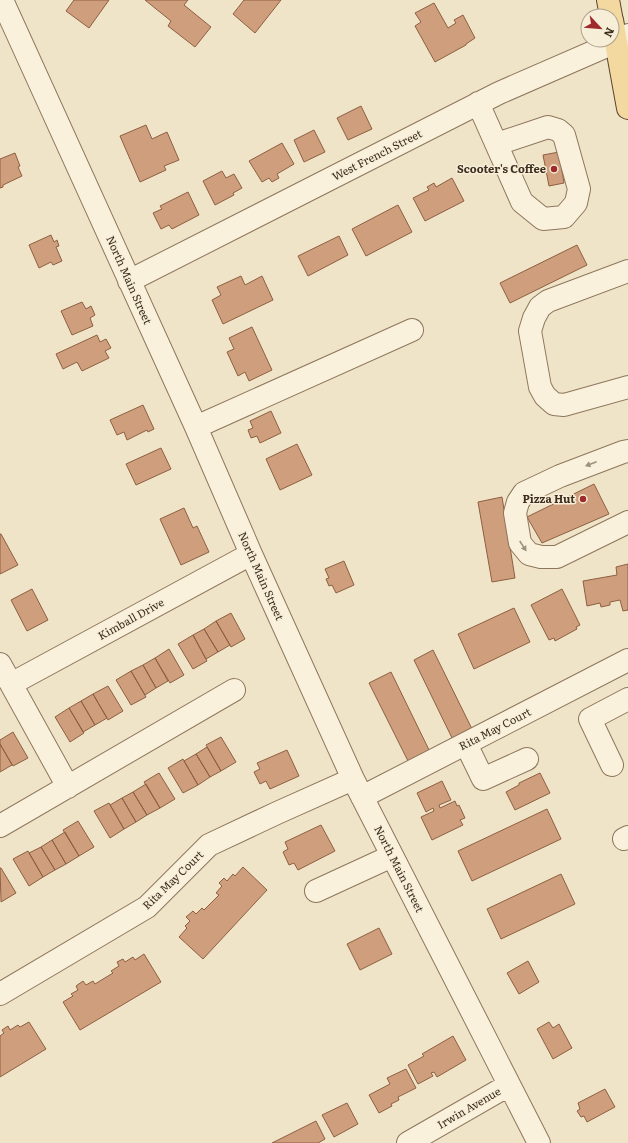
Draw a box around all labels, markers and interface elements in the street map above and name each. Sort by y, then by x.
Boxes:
north arrow [580,8,620,48]
text: N [601,25,619,40]
street label: West French Street [329,124,425,184]
place label: Scooter's Coffee [457,160,546,176]
marker: Scooter's Coffee [549,164,559,174]
street label: North Main Street [103,233,157,327]
one-way arrow [585,462,597,468]
place label: Pizza Hut [522,490,575,506]
marker: Pizza Hut [578,494,588,504]
street label: North Main Street [235,529,289,623]
one-way arrow [520,540,527,551]
street label: Kimball Drive [95,593,167,643]
street label: Rita May Court [456,703,534,753]
street label: North Main Street [371,822,429,915]
street label: Rita May Court [138,846,207,913]
street label: Irwin Avenue [434,1082,503,1132]

